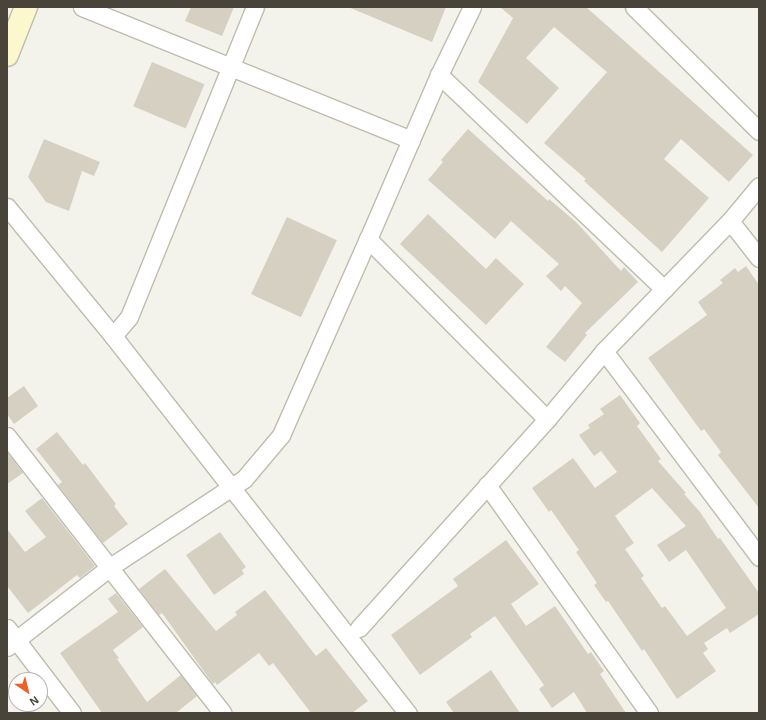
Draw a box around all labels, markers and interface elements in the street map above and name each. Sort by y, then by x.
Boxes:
north arrow [8,672,48,712]
text: N [28,694,41,708]

